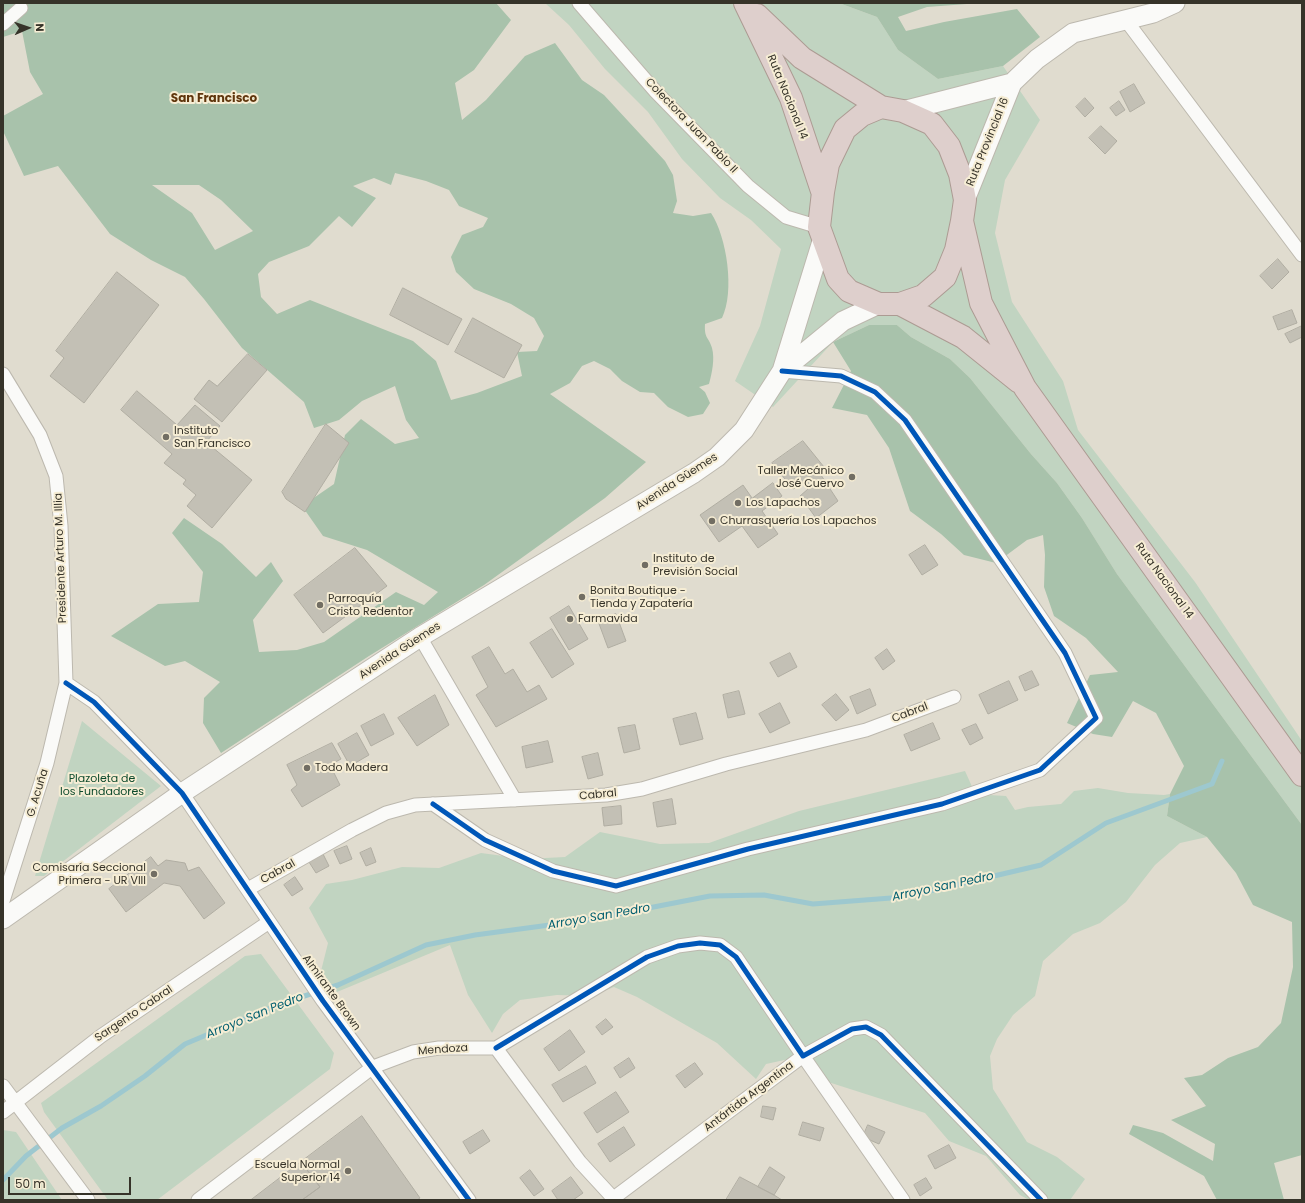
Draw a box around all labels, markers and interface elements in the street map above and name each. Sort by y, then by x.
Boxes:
north arrow [8,8,48,48]
text: N [32,23,48,32]
street label: Ruta Nacional 14 [764,53,810,141]
street label: Colectora Juan Pablo II [642,76,740,176]
district label: San Francisco [171,92,257,106]
street label: Ruta Provincial 16 [964,96,1012,188]
place label: Instituto San Francisco [174,424,251,450]
marker: Instituto San Francisco [161,432,171,442]
street label: Avenida Güemes [634,451,720,513]
place label: Taller Mecánico José Cuervo [757,464,844,490]
marker: Taller Mecánico José Cuervo [847,472,857,482]
street label: Presidente Arturo M. Illia [52,493,70,623]
place label: Los Lapachos [746,496,820,510]
marker: Los Lapachos [733,498,743,508]
place label: Churrasquería Los Lapachos [720,514,876,528]
marker: Churrasquería Los Lapachos [707,516,717,526]
street label: Ruta Nacional 14 [1132,541,1196,621]
place label: Instituto de Previsión Social [653,552,738,578]
marker: Instituto de Previsión Social [640,560,650,570]
place label: Bonita Boutique - Tienda y Zapatería [590,584,693,610]
place label: Parroquía Cristo Redentor [328,592,413,618]
marker: Bonita Boutique - Tienda y Zapatería [577,592,587,602]
marker: Parroquía Cristo Redentor [315,600,325,610]
place label: Farmavida [578,612,638,626]
marker: Farmavida [565,614,575,624]
street label: Avenida Güemes [357,620,443,682]
street label: Cabral [890,700,930,726]
place label: Todo Madera [315,761,388,775]
marker: Todo Madera [302,763,312,773]
street label: G. Acuña [24,767,52,819]
park label: Plazoleta de los Fundadores [60,772,144,798]
street label: Cabral [579,787,617,803]
street label: Cabral [258,857,298,887]
place label: Comisaría Seccional Primera - UR VIII [33,861,146,887]
marker: Comisaría Seccional Primera - UR VIII [149,869,159,879]
water label: Arroyo San Pedro [891,869,995,905]
water label: Arroyo San Pedro [547,901,651,933]
street label: Almirante Brown [299,953,363,1033]
street label: Sargento Cabral [93,983,175,1045]
water label: Arroyo San Pedro [204,990,306,1042]
street label: Mendoza [417,1042,469,1058]
street label: Antártida Argentina [702,1059,796,1135]
place label: Escuela Normal Superior 14 [255,1158,340,1184]
marker: Escuela Normal Superior 14 [343,1166,353,1176]
scale bar [10,1169,133,1195]
text: 50 m [15,1175,46,1192]

